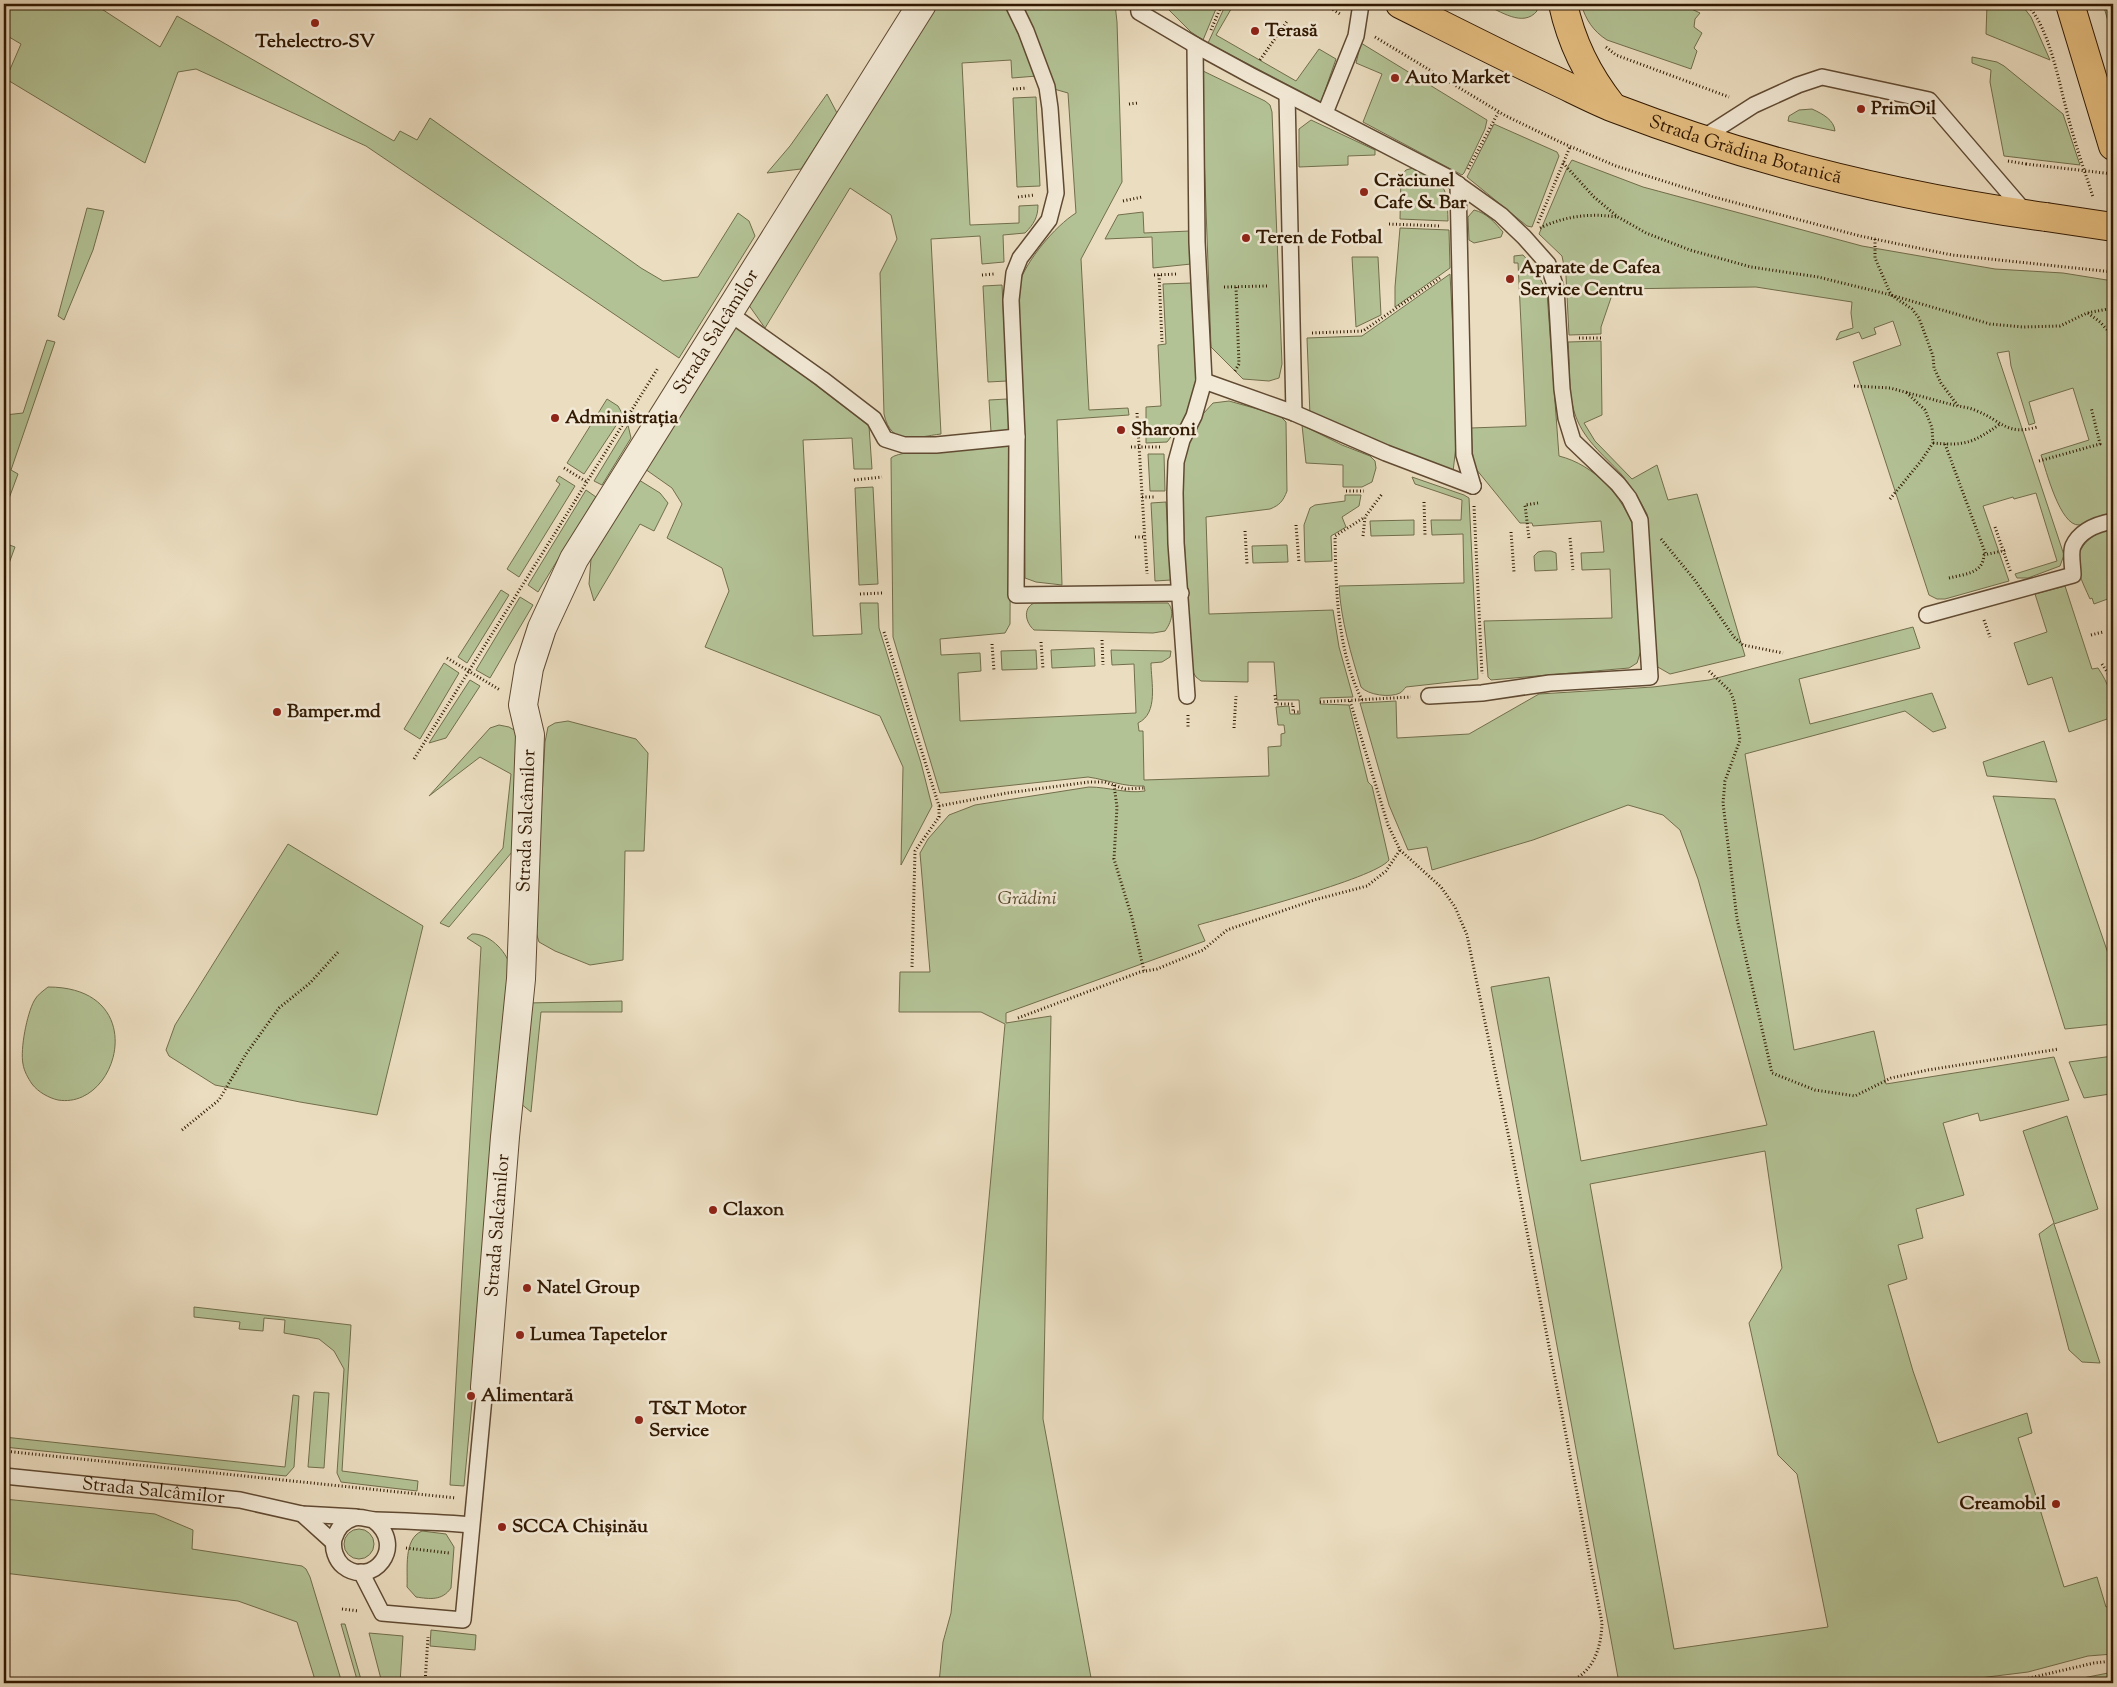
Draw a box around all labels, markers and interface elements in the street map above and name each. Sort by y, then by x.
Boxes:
marker: Tehelectro-SV [309,17,321,29]
place label: Terasă [1265,18,1318,45]
marker: Terasă [1249,25,1261,37]
place label: Tehelectro-SV [255,29,375,56]
place label: Auto Market [1405,65,1510,92]
marker: Auto Market [1389,72,1401,84]
place label: PrimOil [1871,96,1937,123]
marker: PrimOil [1855,103,1867,115]
street label: Strada Grădina Botanică [1645,109,1845,192]
place label: Crăciunel Cafe & Bar [1374,168,1467,217]
marker: Crăciunel Cafe & Bar [1358,186,1370,198]
place label: Teren de Fotbal [1256,225,1383,252]
marker: Teren de Fotbal [1240,232,1252,244]
place label: Aparate de Cafea Service Centru [1520,255,1661,304]
street label: Strada Salcâmilor [667,264,766,400]
marker: Aparate de Cafea Service Centru [1504,273,1516,285]
place label: Administrația [565,405,679,432]
marker: Administrația [549,412,561,424]
place label: Sharoni [1131,417,1197,444]
marker: Sharoni [1115,424,1127,436]
place label: Bamper.md [287,699,381,726]
marker: Bamper.md [271,706,283,718]
street label: Strada Salcâmilor [511,749,543,893]
park label: Grădini [997,886,1057,913]
street label: Strada Salcâmilor [479,1153,517,1298]
place label: Claxon [723,1197,785,1224]
marker: Claxon [707,1204,719,1216]
place label: Natel Group [537,1275,640,1302]
marker: Natel Group [521,1282,533,1294]
place label: Lumea Tapetelor [530,1322,668,1349]
marker: Lumea Tapetelor [514,1329,526,1341]
place label: Alimentară [481,1383,574,1410]
marker: Alimentară [465,1390,477,1402]
place label: T&T Motor Service [649,1396,748,1445]
marker: T&T Motor Service [633,1414,645,1426]
street label: Strada Salcâmilor [81,1470,226,1512]
place label: Creamobil [1959,1491,2047,1518]
marker: Creamobil [2050,1498,2062,1510]
place label: SCCA Chișinău [512,1514,648,1541]
marker: SCCA Chișinău [496,1521,508,1533]

